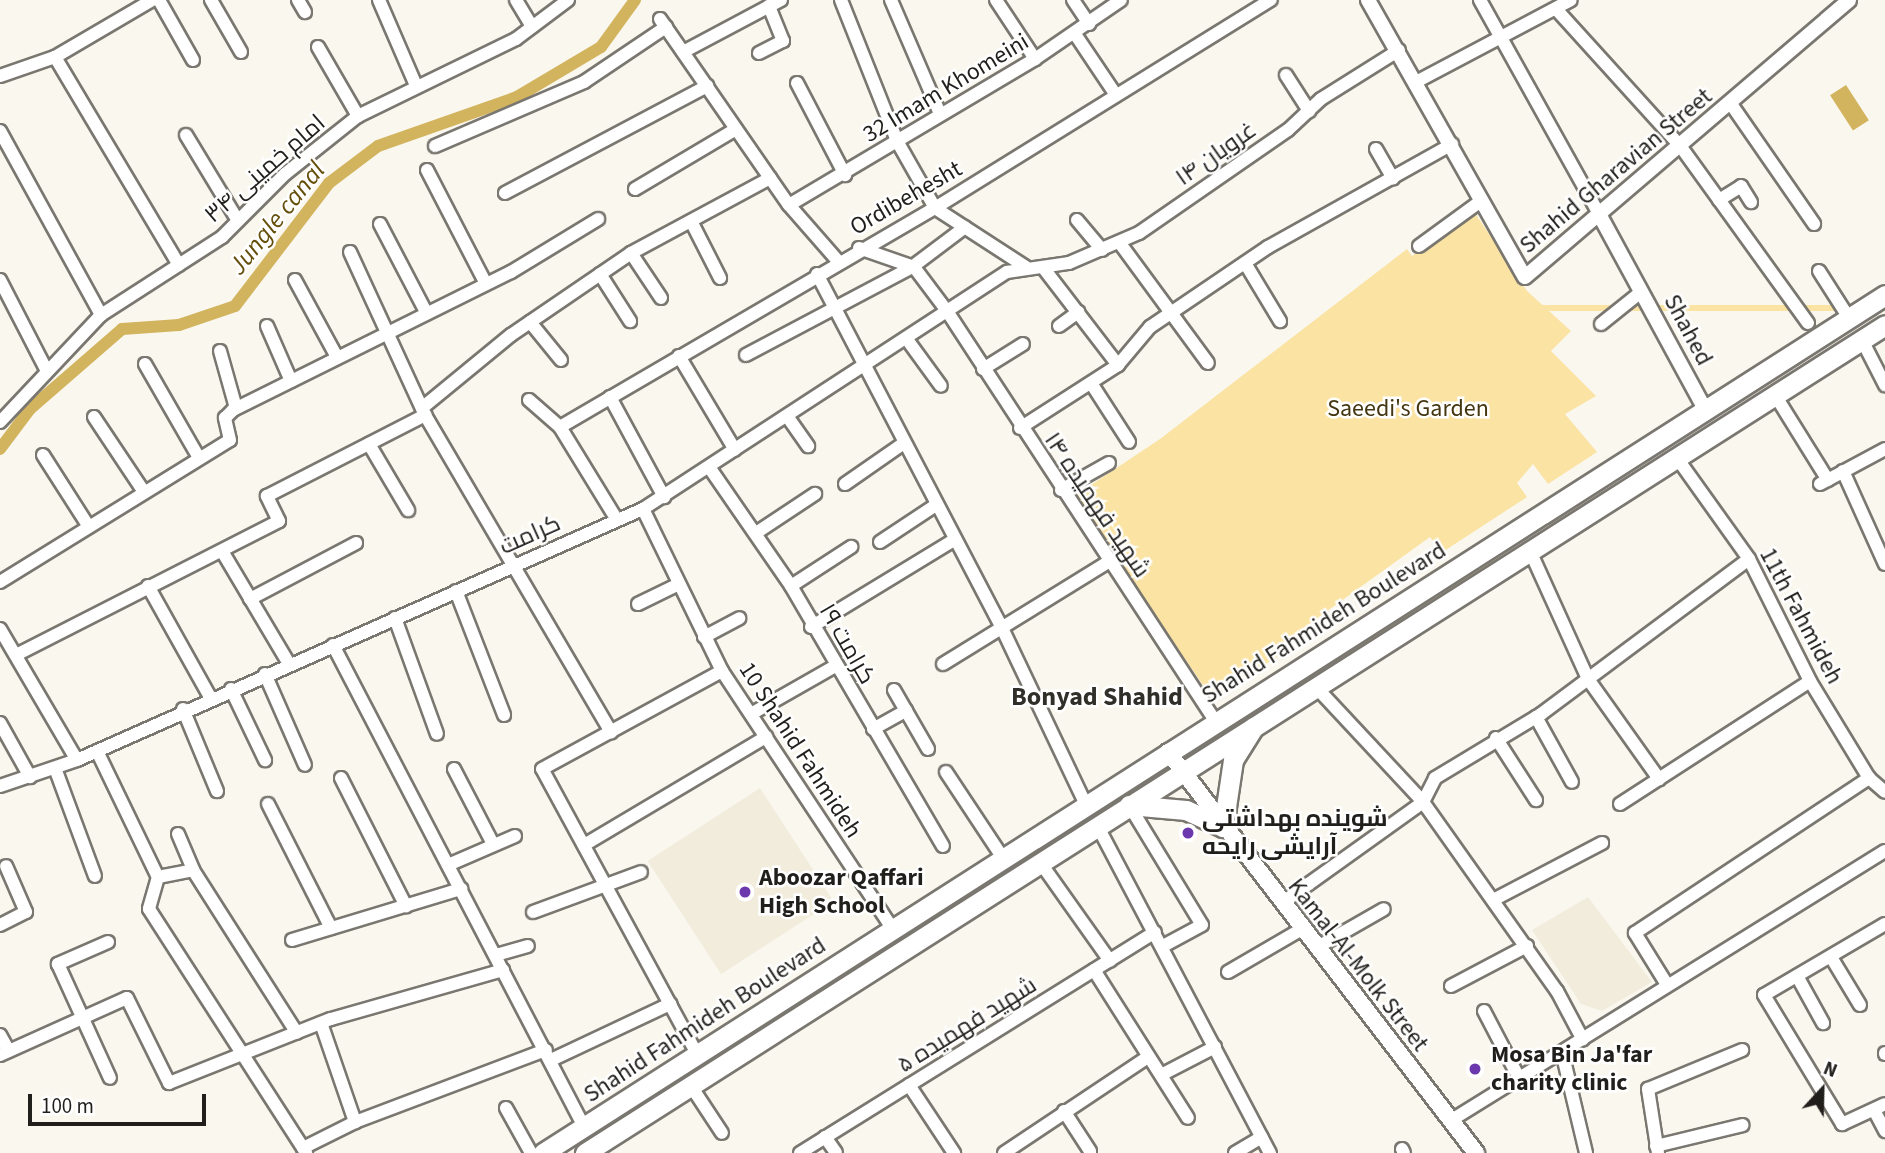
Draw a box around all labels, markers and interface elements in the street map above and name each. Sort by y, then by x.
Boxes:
street label: 32 Imam Khomeini [858,27,1034,149]
street label: Shahid Gharavian Street [1514,82,1718,260]
street label: امام خمینی ۳۴ [199,109,331,229]
street label: غرویان ۱۴ [1170,116,1262,192]
street label: Ordibehesht [845,154,967,242]
water label: Jungle canal [222,155,332,281]
street label: Shahed [1657,290,1719,370]
park label: Saeedi's Garden [1327,395,1489,423]
street label: شهید فهمیده ۱۴ [1038,427,1156,583]
street label: کرامت [495,509,565,561]
street label: Shahid Fahmideh Boulevard [1197,536,1451,710]
street label: 11th Fahmideh [1753,543,1849,689]
street label: کرامت ۱۹ [812,599,882,689]
street label: 10 Shahid Fahmideh [732,657,868,843]
district label: Bonyad Shahid [1011,681,1183,713]
place label: شوینده بهداشتی آرایشی رایحه [1202,805,1388,861]
marker: شوینده بهداشتی آرایشی رایحه [1180,825,1196,841]
place label: Aboozar Qaffari High School [759,864,924,920]
street label: Kamal-Al-Molk Street [1282,873,1434,1057]
marker: Aboozar Qaffari High School [737,884,753,900]
street label: Shahid Fahmideh Boulevard [579,931,831,1109]
street label: شهید فهمیده ۵ [892,971,1042,1079]
place label: Mosa Bin Ja'far charity clinic [1491,1041,1652,1097]
north arrow [1787,1055,1857,1125]
text: N [1819,1055,1841,1085]
marker: Mosa Bin Ja'far charity clinic [1465,1059,1485,1079]
scale bar [32,1080,210,1124]
text: 100 m [41,1091,94,1121]

